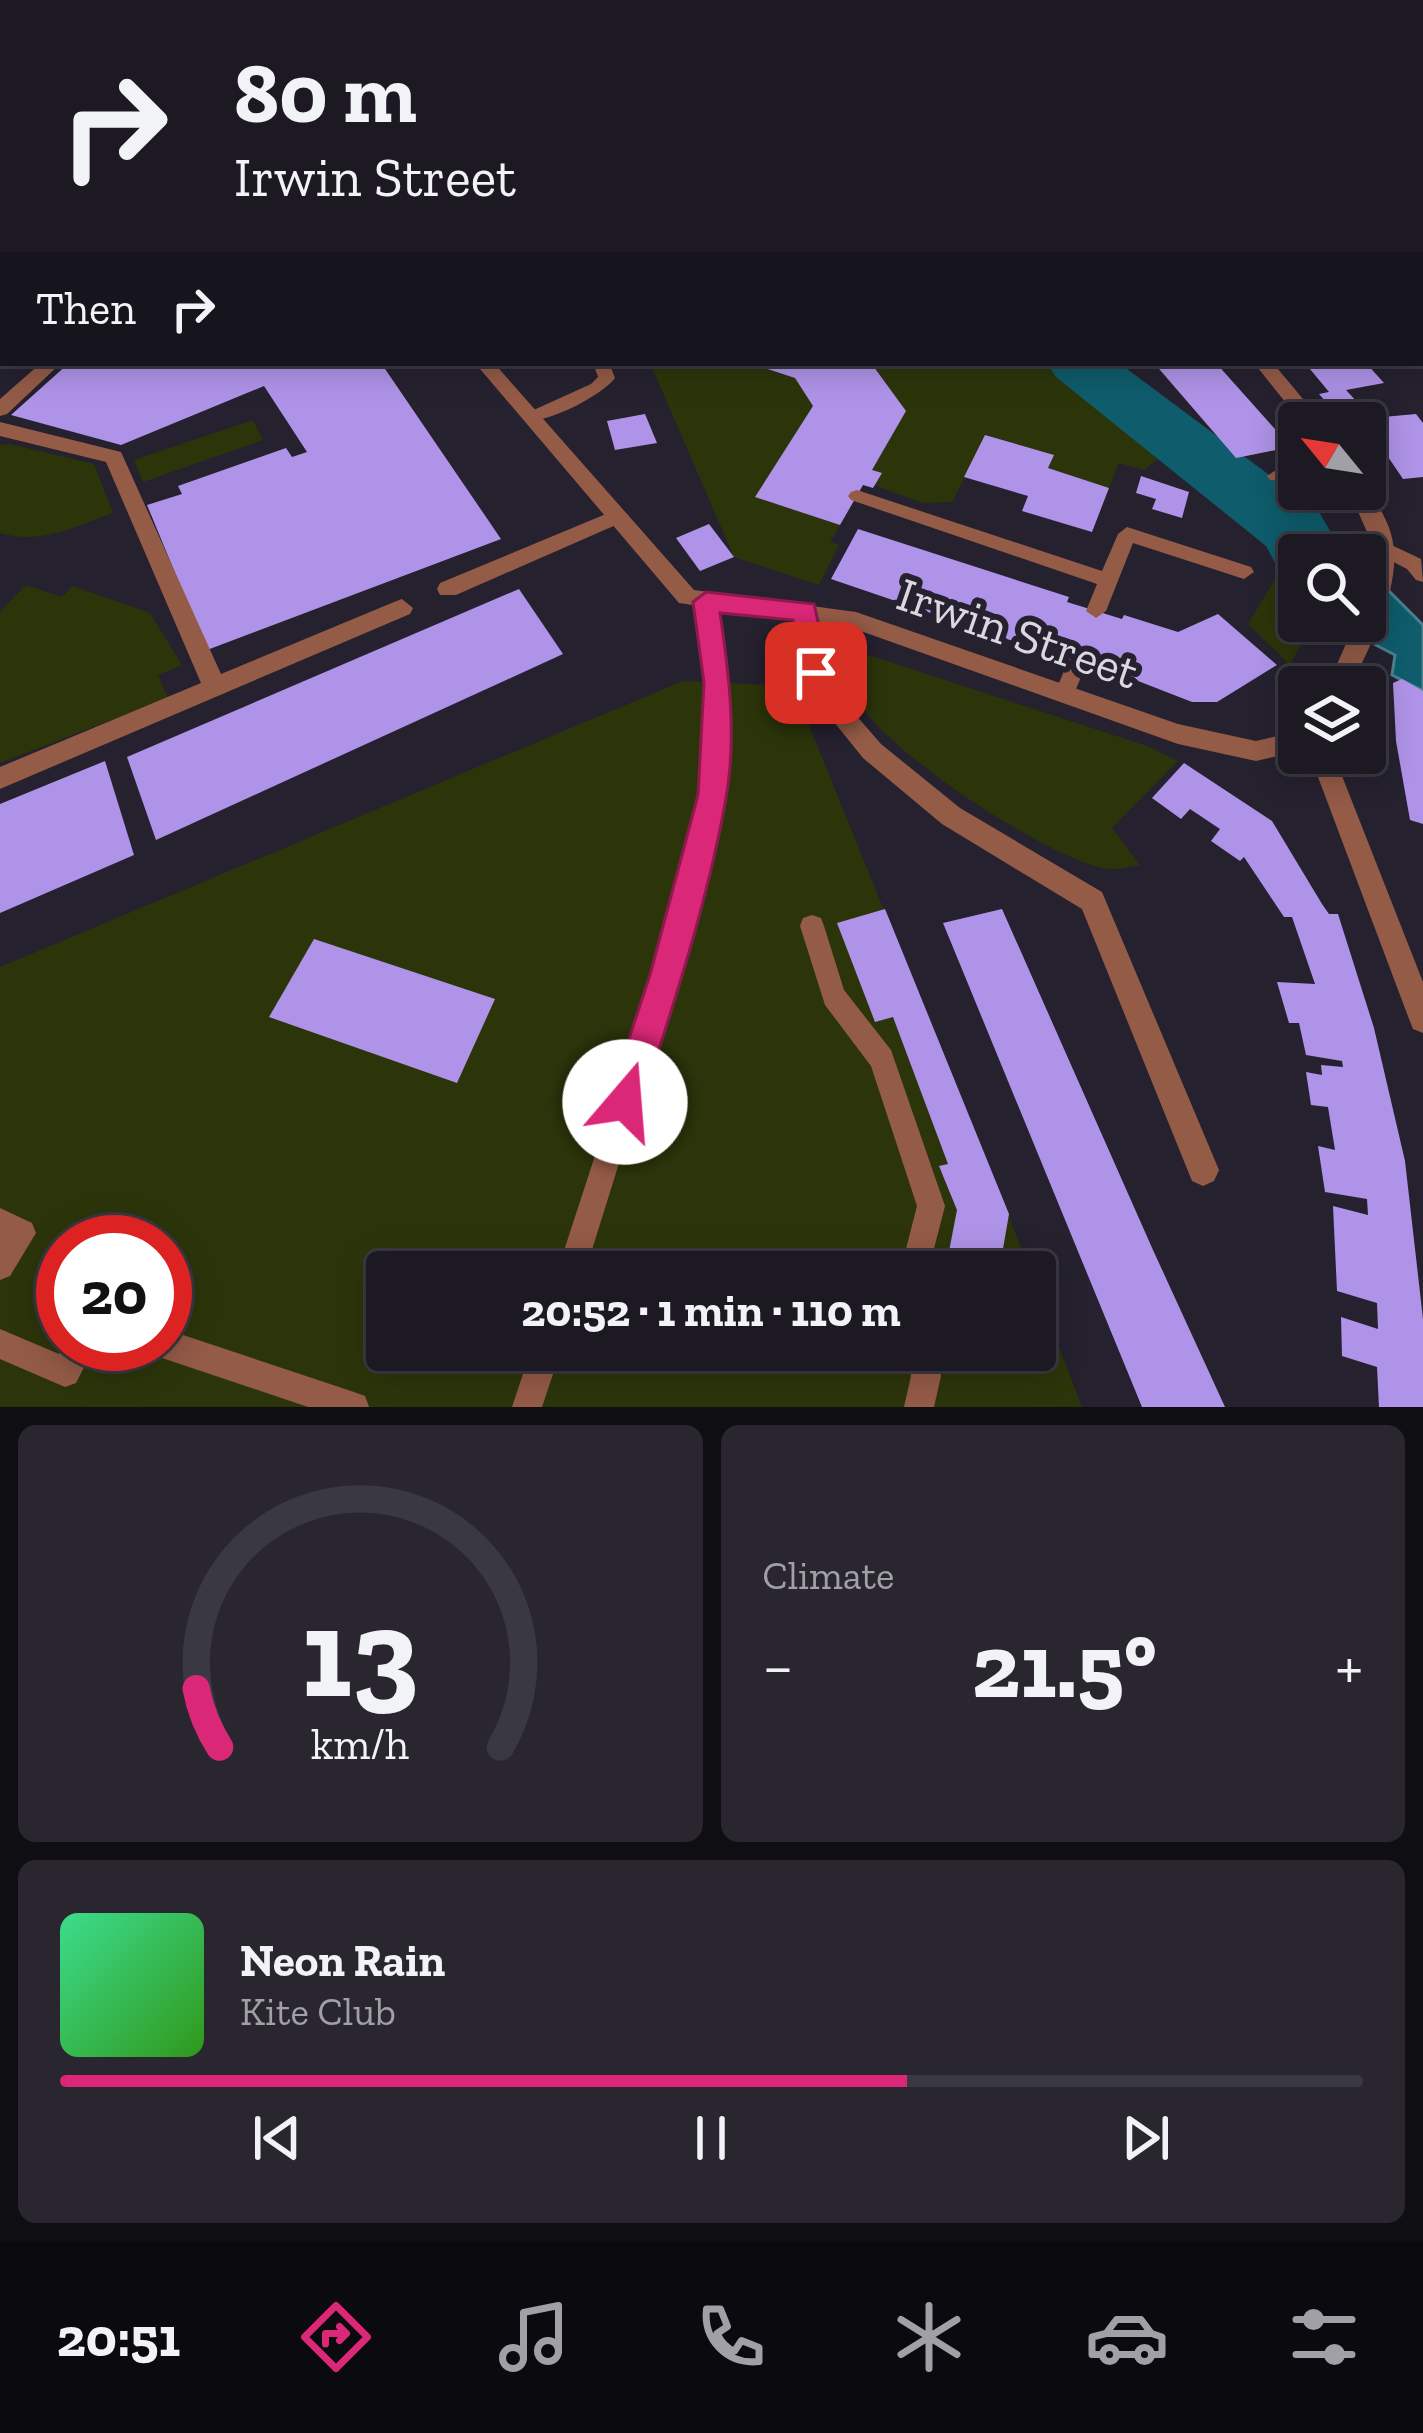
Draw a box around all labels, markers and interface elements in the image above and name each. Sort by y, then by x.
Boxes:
text: 80 m [234,43,417,144]
icon: right [36,48,192,204]
text: Irwin Street [234,145,516,210]
icon: right [160,276,226,342]
text: Then [36,282,136,336]
north arrow [1278,402,1386,510]
map controls [1278,402,1386,774]
button: search [1278,534,1386,642]
street label: Irwin Street [890,565,1146,701]
pin [765,622,867,724]
icon: arrive [783,640,849,706]
button: layers [1278,666,1386,774]
position arrow [562,1039,688,1165]
speed limit sign: 20 [36,1215,192,1371]
text: 20:52 · 1 min · 110 m [521,1284,901,1338]
text: Climate [763,1552,894,1599]
text: 13 [302,1578,419,1728]
text: 21.5° [972,1612,1157,1720]
text: − [763,1627,793,1706]
text: + [1335,1627,1363,1706]
text: km/h [311,1718,409,1769]
text: Neon Rain [240,1934,445,1988]
text: Kite Club [240,1988,396,2035]
icon: previous [244,2105,310,2171]
icon: pause [678,2105,744,2171]
icon: next [1113,2105,1179,2171]
icon: directions [294,2295,378,2379]
icon: music [492,2295,576,2379]
icon: phone [689,2295,773,2379]
icon: climate [887,2295,971,2379]
icon: car [1085,2295,1169,2379]
icon: filters [1282,2295,1366,2379]
text: 20:51 [57,2305,180,2370]

